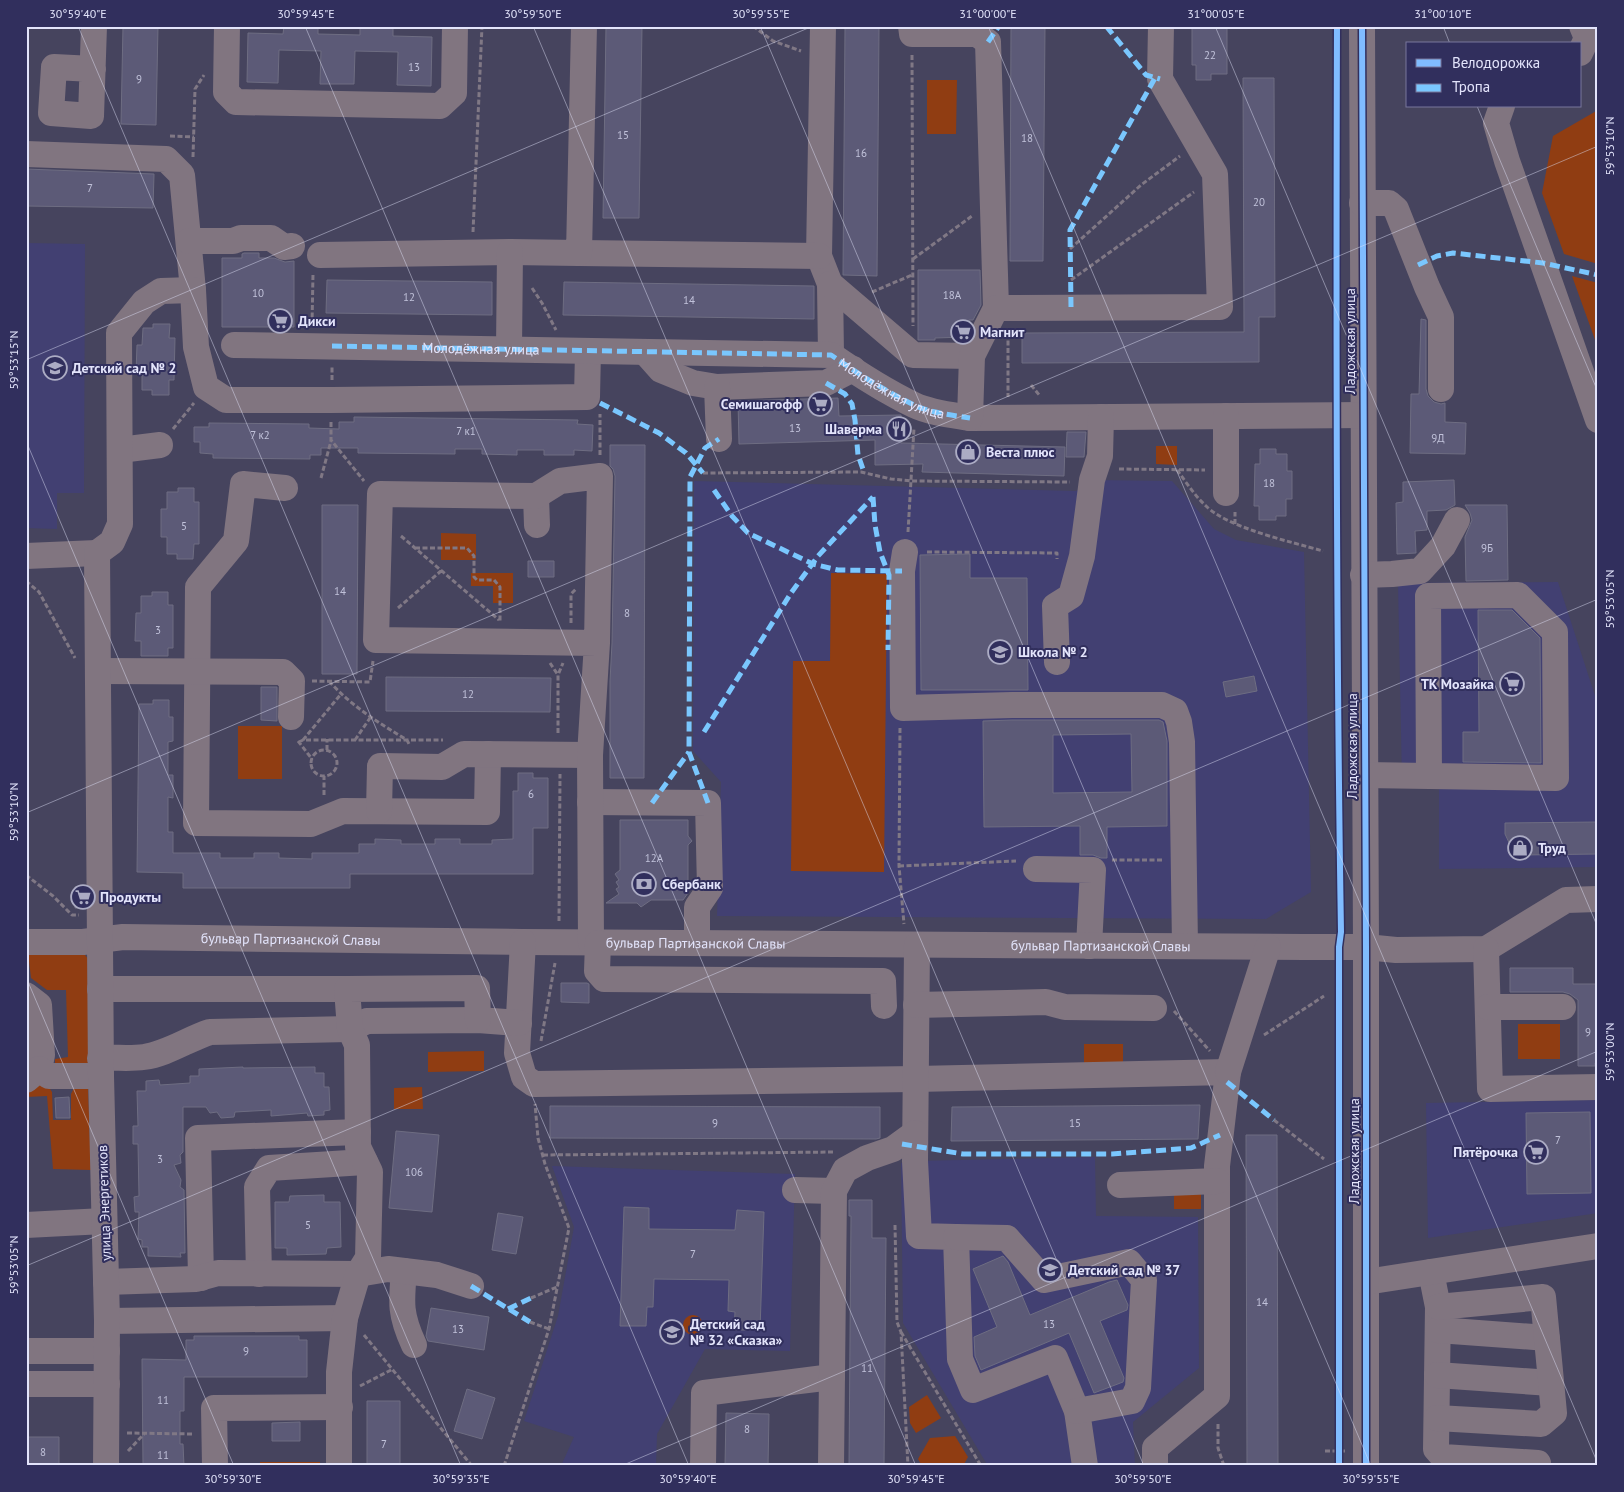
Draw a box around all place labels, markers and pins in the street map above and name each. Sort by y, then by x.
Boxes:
supermarket icon: Дикси [267,308,293,334]
place label: Дикси [298,312,336,330]
supermarket icon: Магнит [950,319,976,345]
place label: Магнит [980,323,1025,341]
school or university icon: Детский сад № 2 [42,355,68,381]
place label: Детский сад № 2 [72,359,176,377]
supermarket icon: Семишагофф [807,391,833,417]
place label: Семишагофф [721,395,802,413]
restaurant icon: Шаверма [886,416,912,442]
place label: Шаверма [825,420,882,438]
shop icon: Веста плюс [955,439,981,465]
place label: Веста плюс [986,443,1055,461]
school or university icon: Школа № 2 [987,639,1013,665]
place label: Школа № 2 [1018,643,1088,661]
supermarket icon: ТК Мозайка [1499,671,1525,697]
place label: ТК Мозайка [1421,675,1494,693]
shop icon: Труд [1507,835,1533,861]
place label: Труд [1538,839,1566,857]
bank icon: Сбербанк [631,871,657,897]
place label: Сбербанк [662,875,721,893]
supermarket icon: Продукты [70,884,96,910]
place label: Продукты [100,888,161,906]
supermarket icon: Пятёрочка [1523,1139,1549,1165]
place label: Пятёрочка [1453,1143,1518,1161]
school or university icon: Детский сад № 37 [1037,1257,1063,1283]
place label: Детский сад № 37 [1068,1261,1180,1279]
place label: Детский сад № 32 «Сказка» [690,1315,783,1349]
school or university icon: Детский сад № 32 «Сказка» [659,1319,685,1345]

